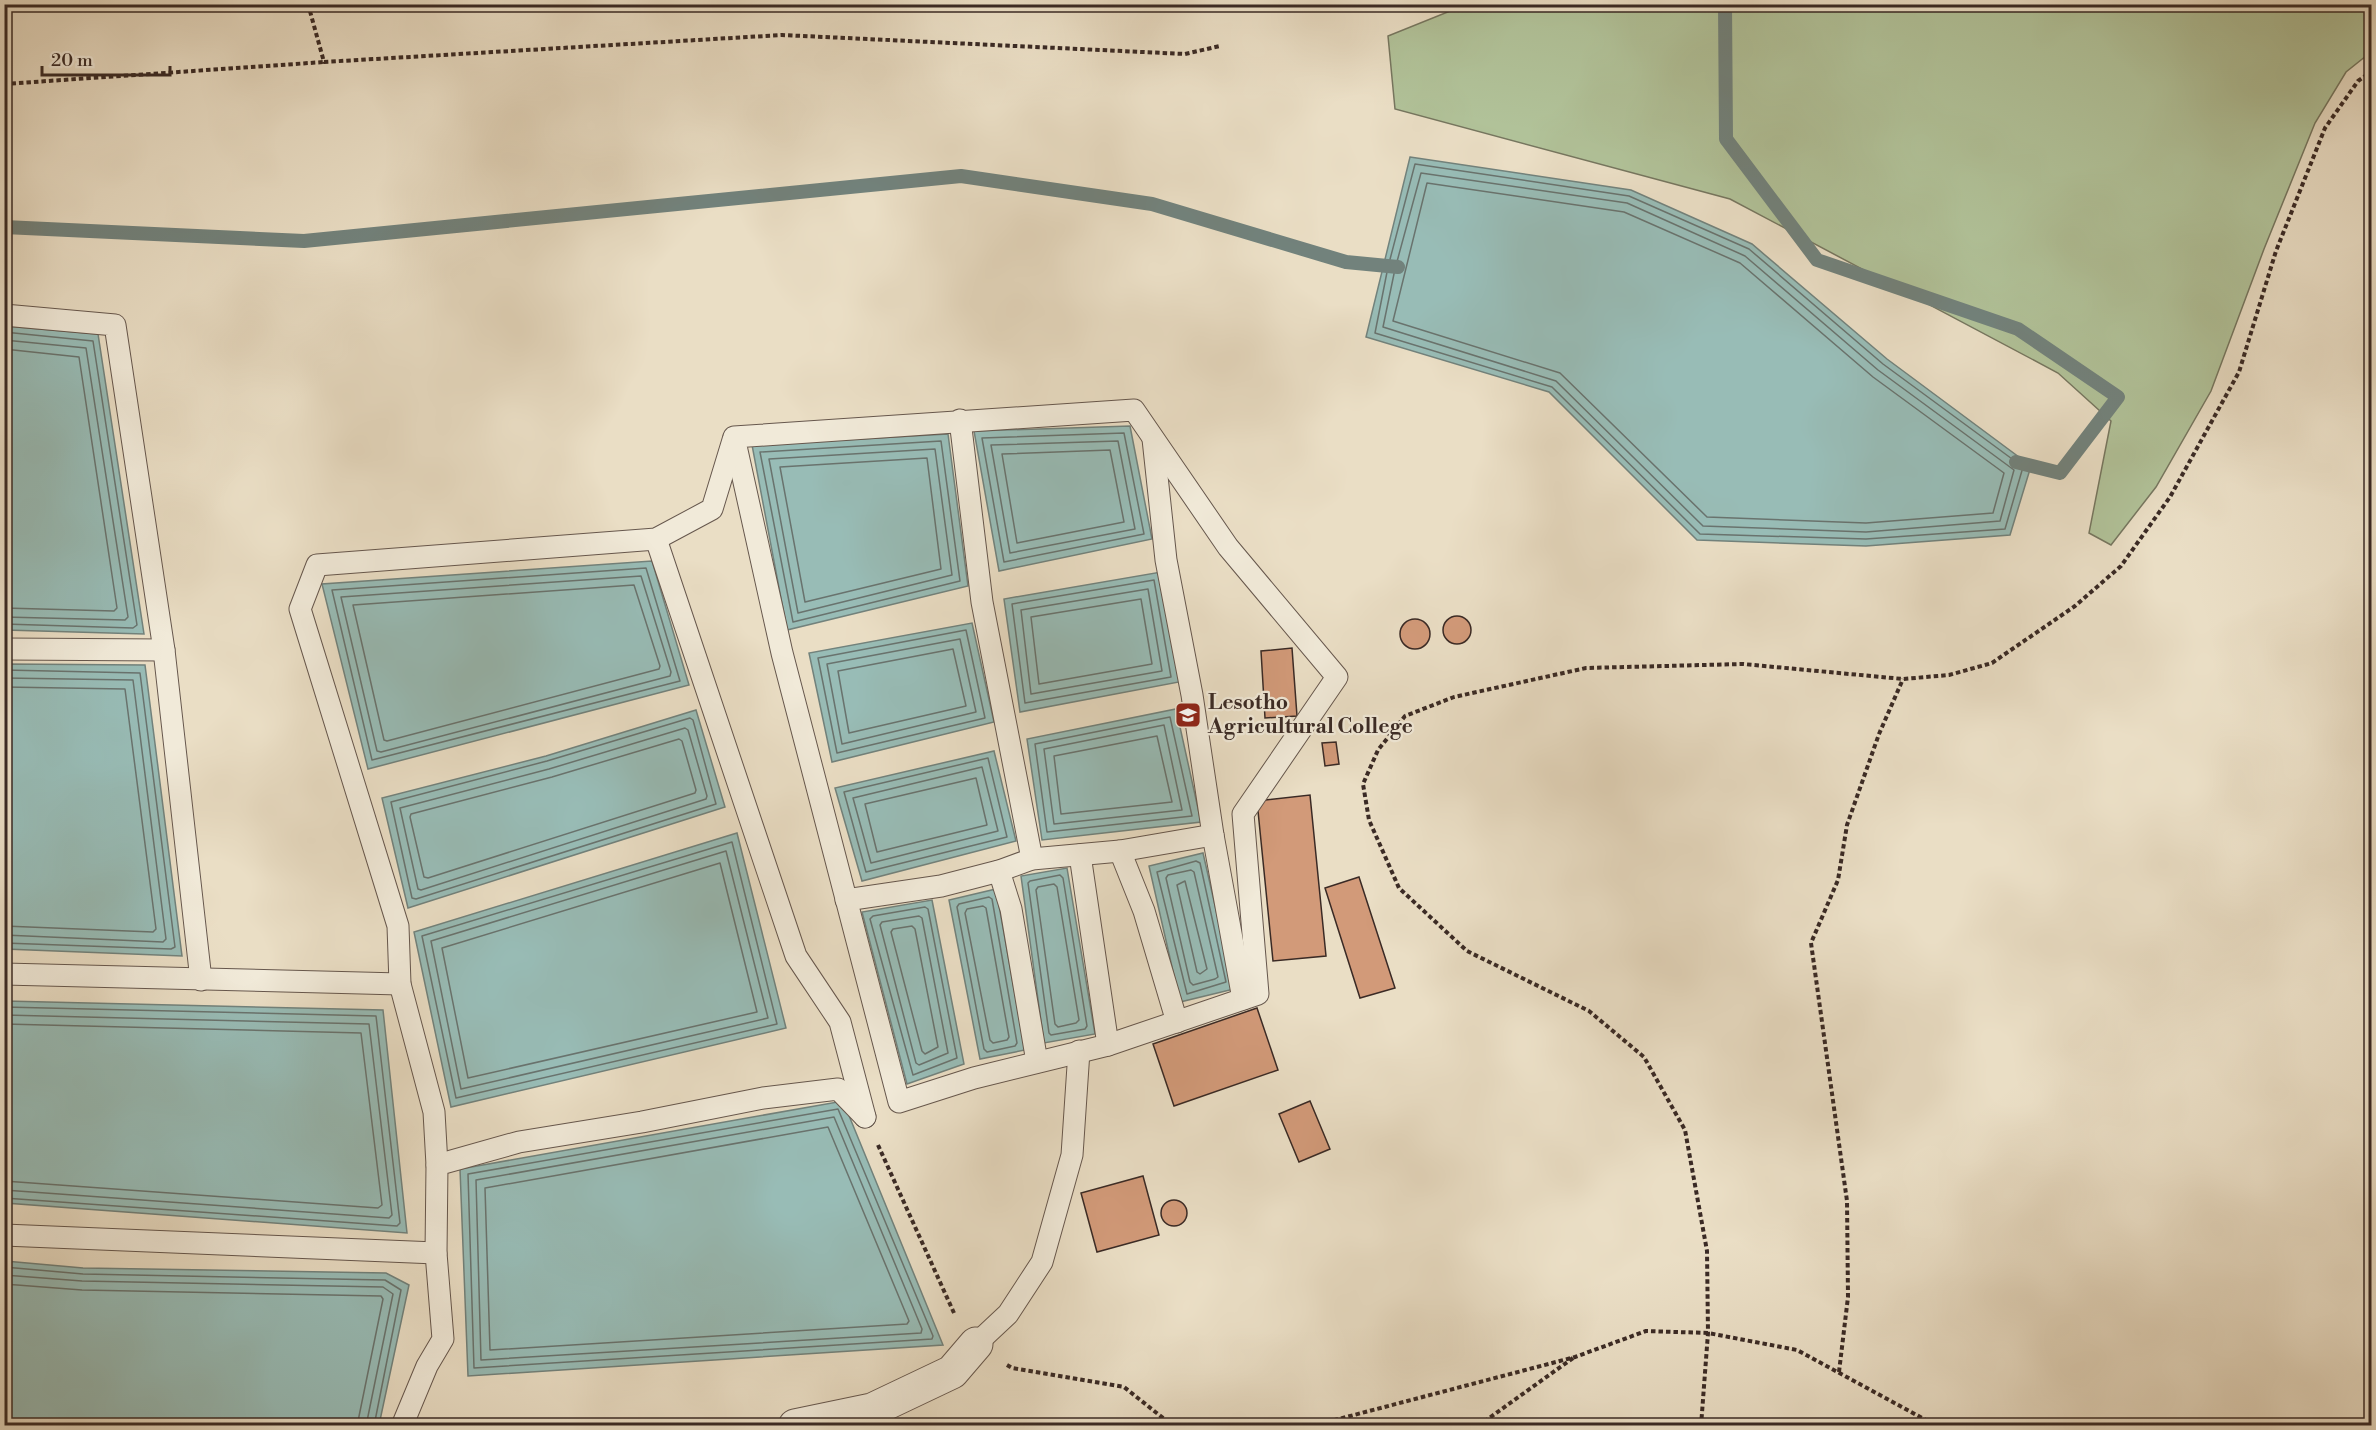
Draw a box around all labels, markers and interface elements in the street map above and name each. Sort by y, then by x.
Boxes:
scale bar [42,39,170,77]
text: 20 m [51,49,93,72]
place label: Lesotho Agricultural College [1207,690,1413,740]
school or university icon: Lesotho Agricultural College [1173,700,1203,730]

